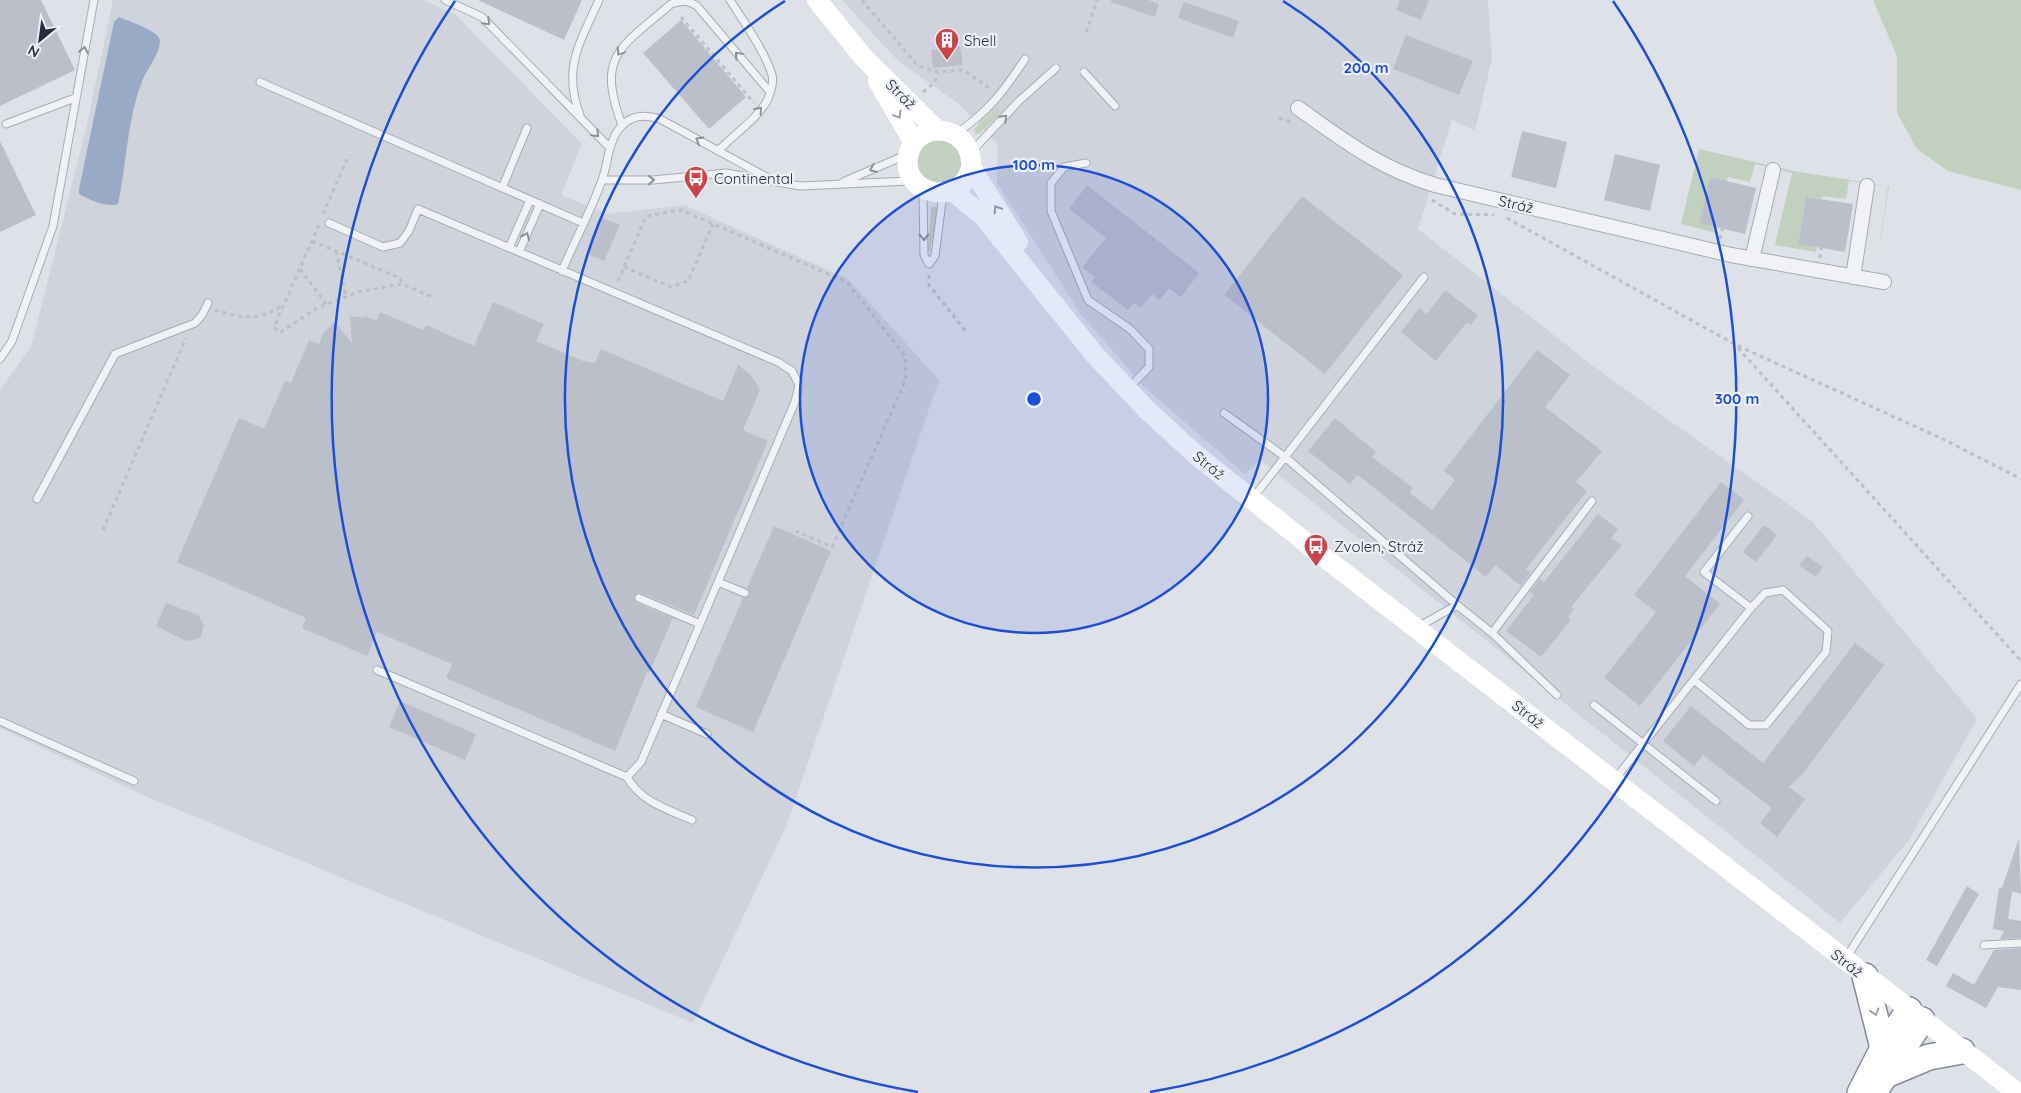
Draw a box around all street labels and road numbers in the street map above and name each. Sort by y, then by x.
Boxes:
street label: Stráž [882,75,920,113]
street label: Stráž [1497,191,1535,217]
street label: Stráž [1189,446,1229,484]
street label: Stráž [1508,696,1548,732]
street label: Stráž [1827,945,1867,981]

